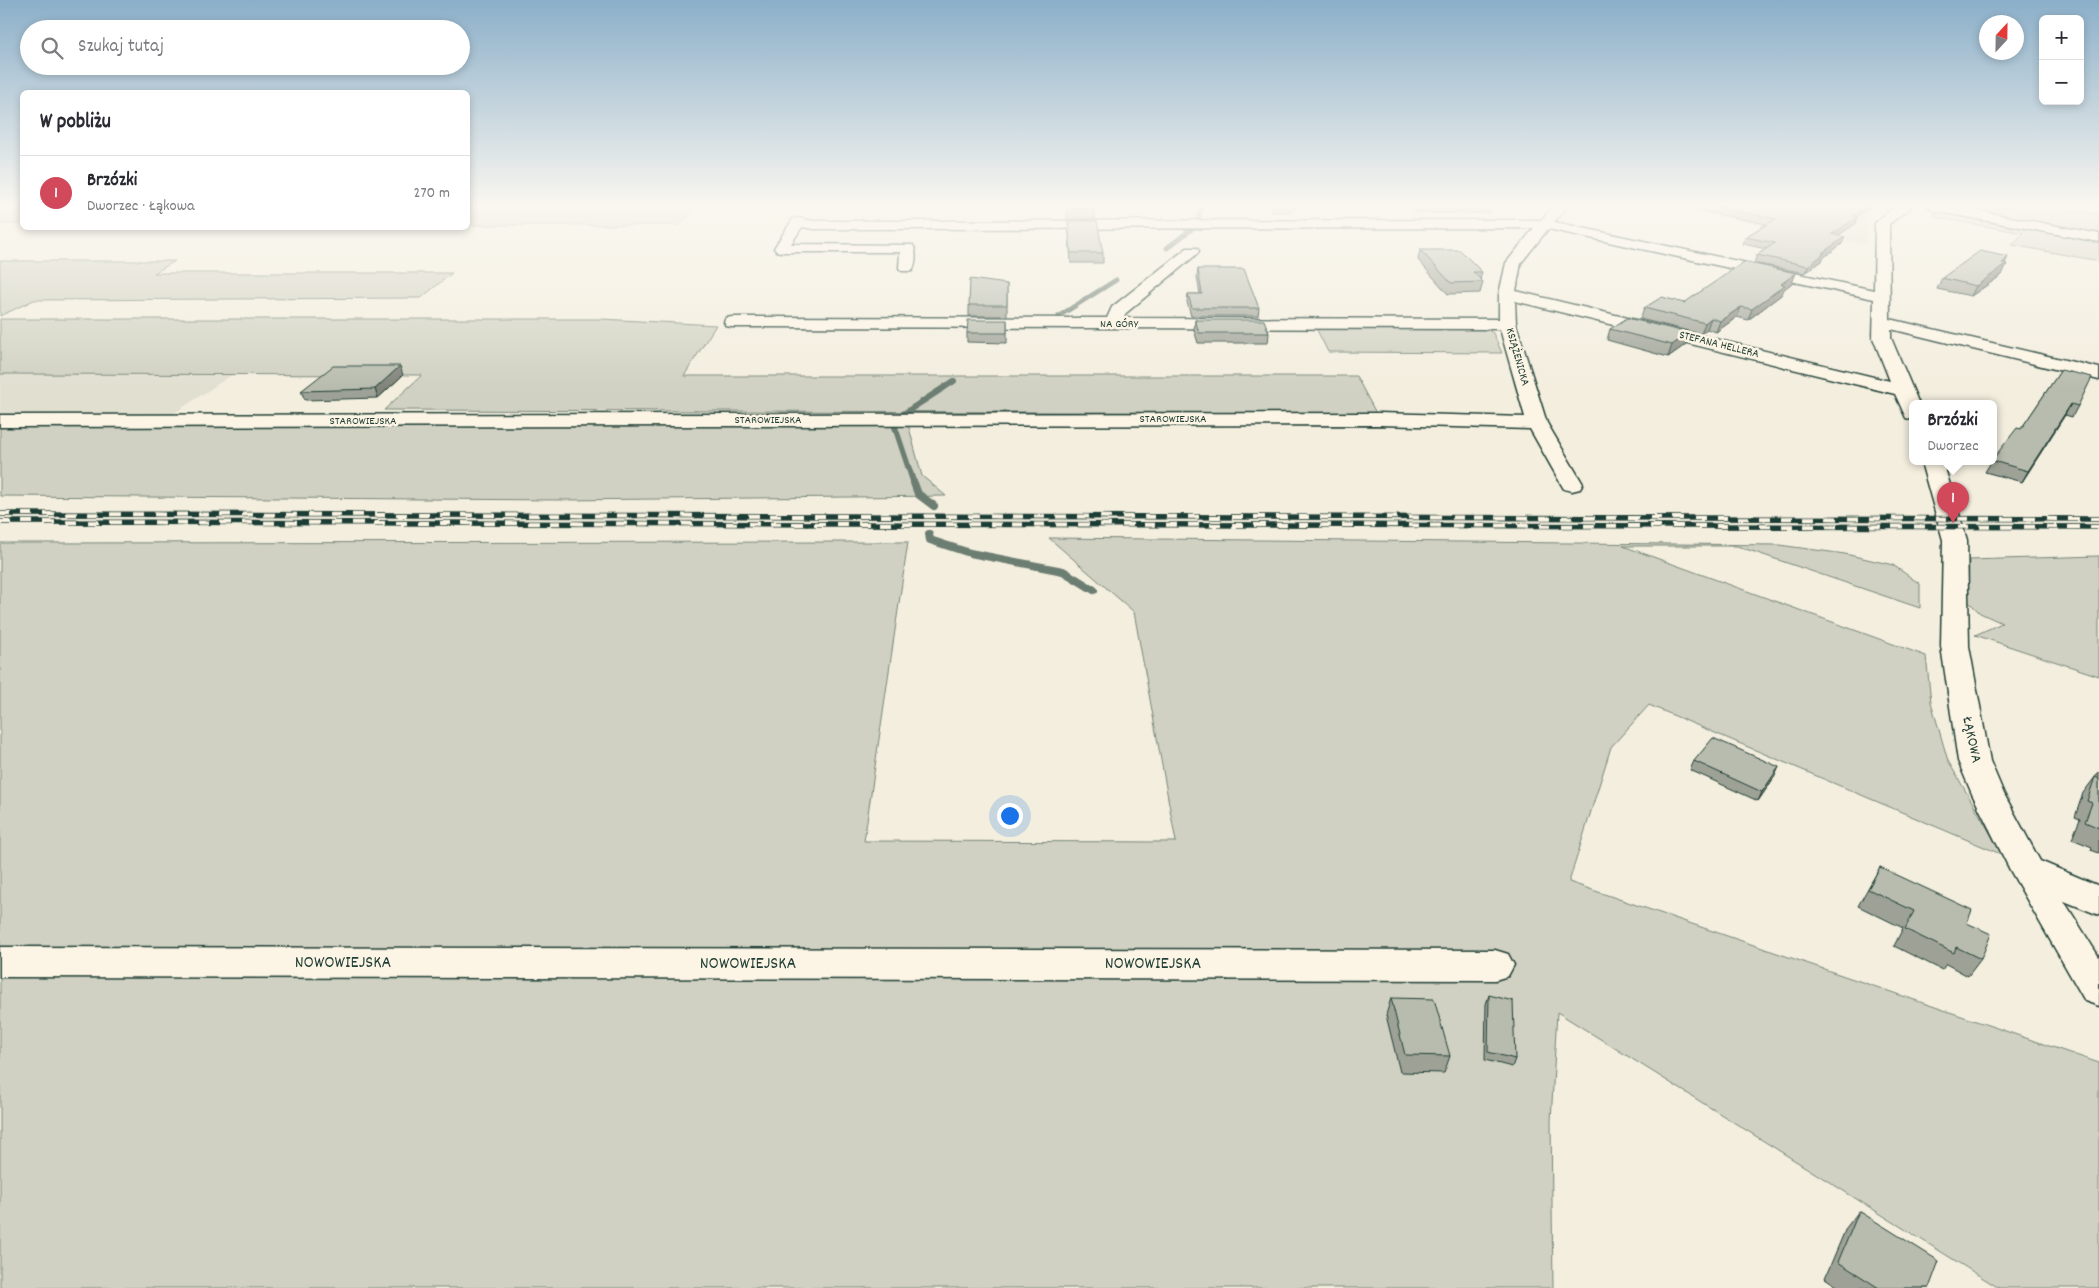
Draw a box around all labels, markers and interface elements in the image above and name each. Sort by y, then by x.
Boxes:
north arrow [1979,15,2024,60]
map controls [2039,15,2084,105]
button: + [2039,15,2084,60]
search box [20,20,470,75]
icon: search [38,34,66,62]
text: Szukaj tutaj [78,34,164,61]
button: − [2039,60,2084,105]
text: W pobliżu [40,108,111,138]
text: Brzózki [87,168,137,195]
text: 1 [54,182,58,205]
text: 270 m [414,182,450,205]
text: Dworzec · Łąkowa [87,195,195,218]
street label: NA GÓRY [1100,316,1139,333]
street label: KSIĄŻENICKA [1501,326,1534,388]
street label: STEFANA HELLERA [1677,327,1761,363]
popup [1909,400,1997,465]
text: Brzózki [1927,408,1978,435]
street label: STAROWIEJSKA [1139,411,1207,428]
street label: STAROWIEJSKA [734,412,802,429]
street label: STAROWIEJSKA [329,413,397,430]
text: Dworzec [1927,435,1979,458]
pin: 1 [1937,482,1969,523]
street label: ŁĄKOWA [1955,714,1987,765]
your location [997,803,1023,829]
street label: NOWOWIEJSKA [295,951,391,976]
street label: NOWOWIEJSKA [700,952,796,977]
street label: NOWOWIEJSKA [1105,952,1201,977]

